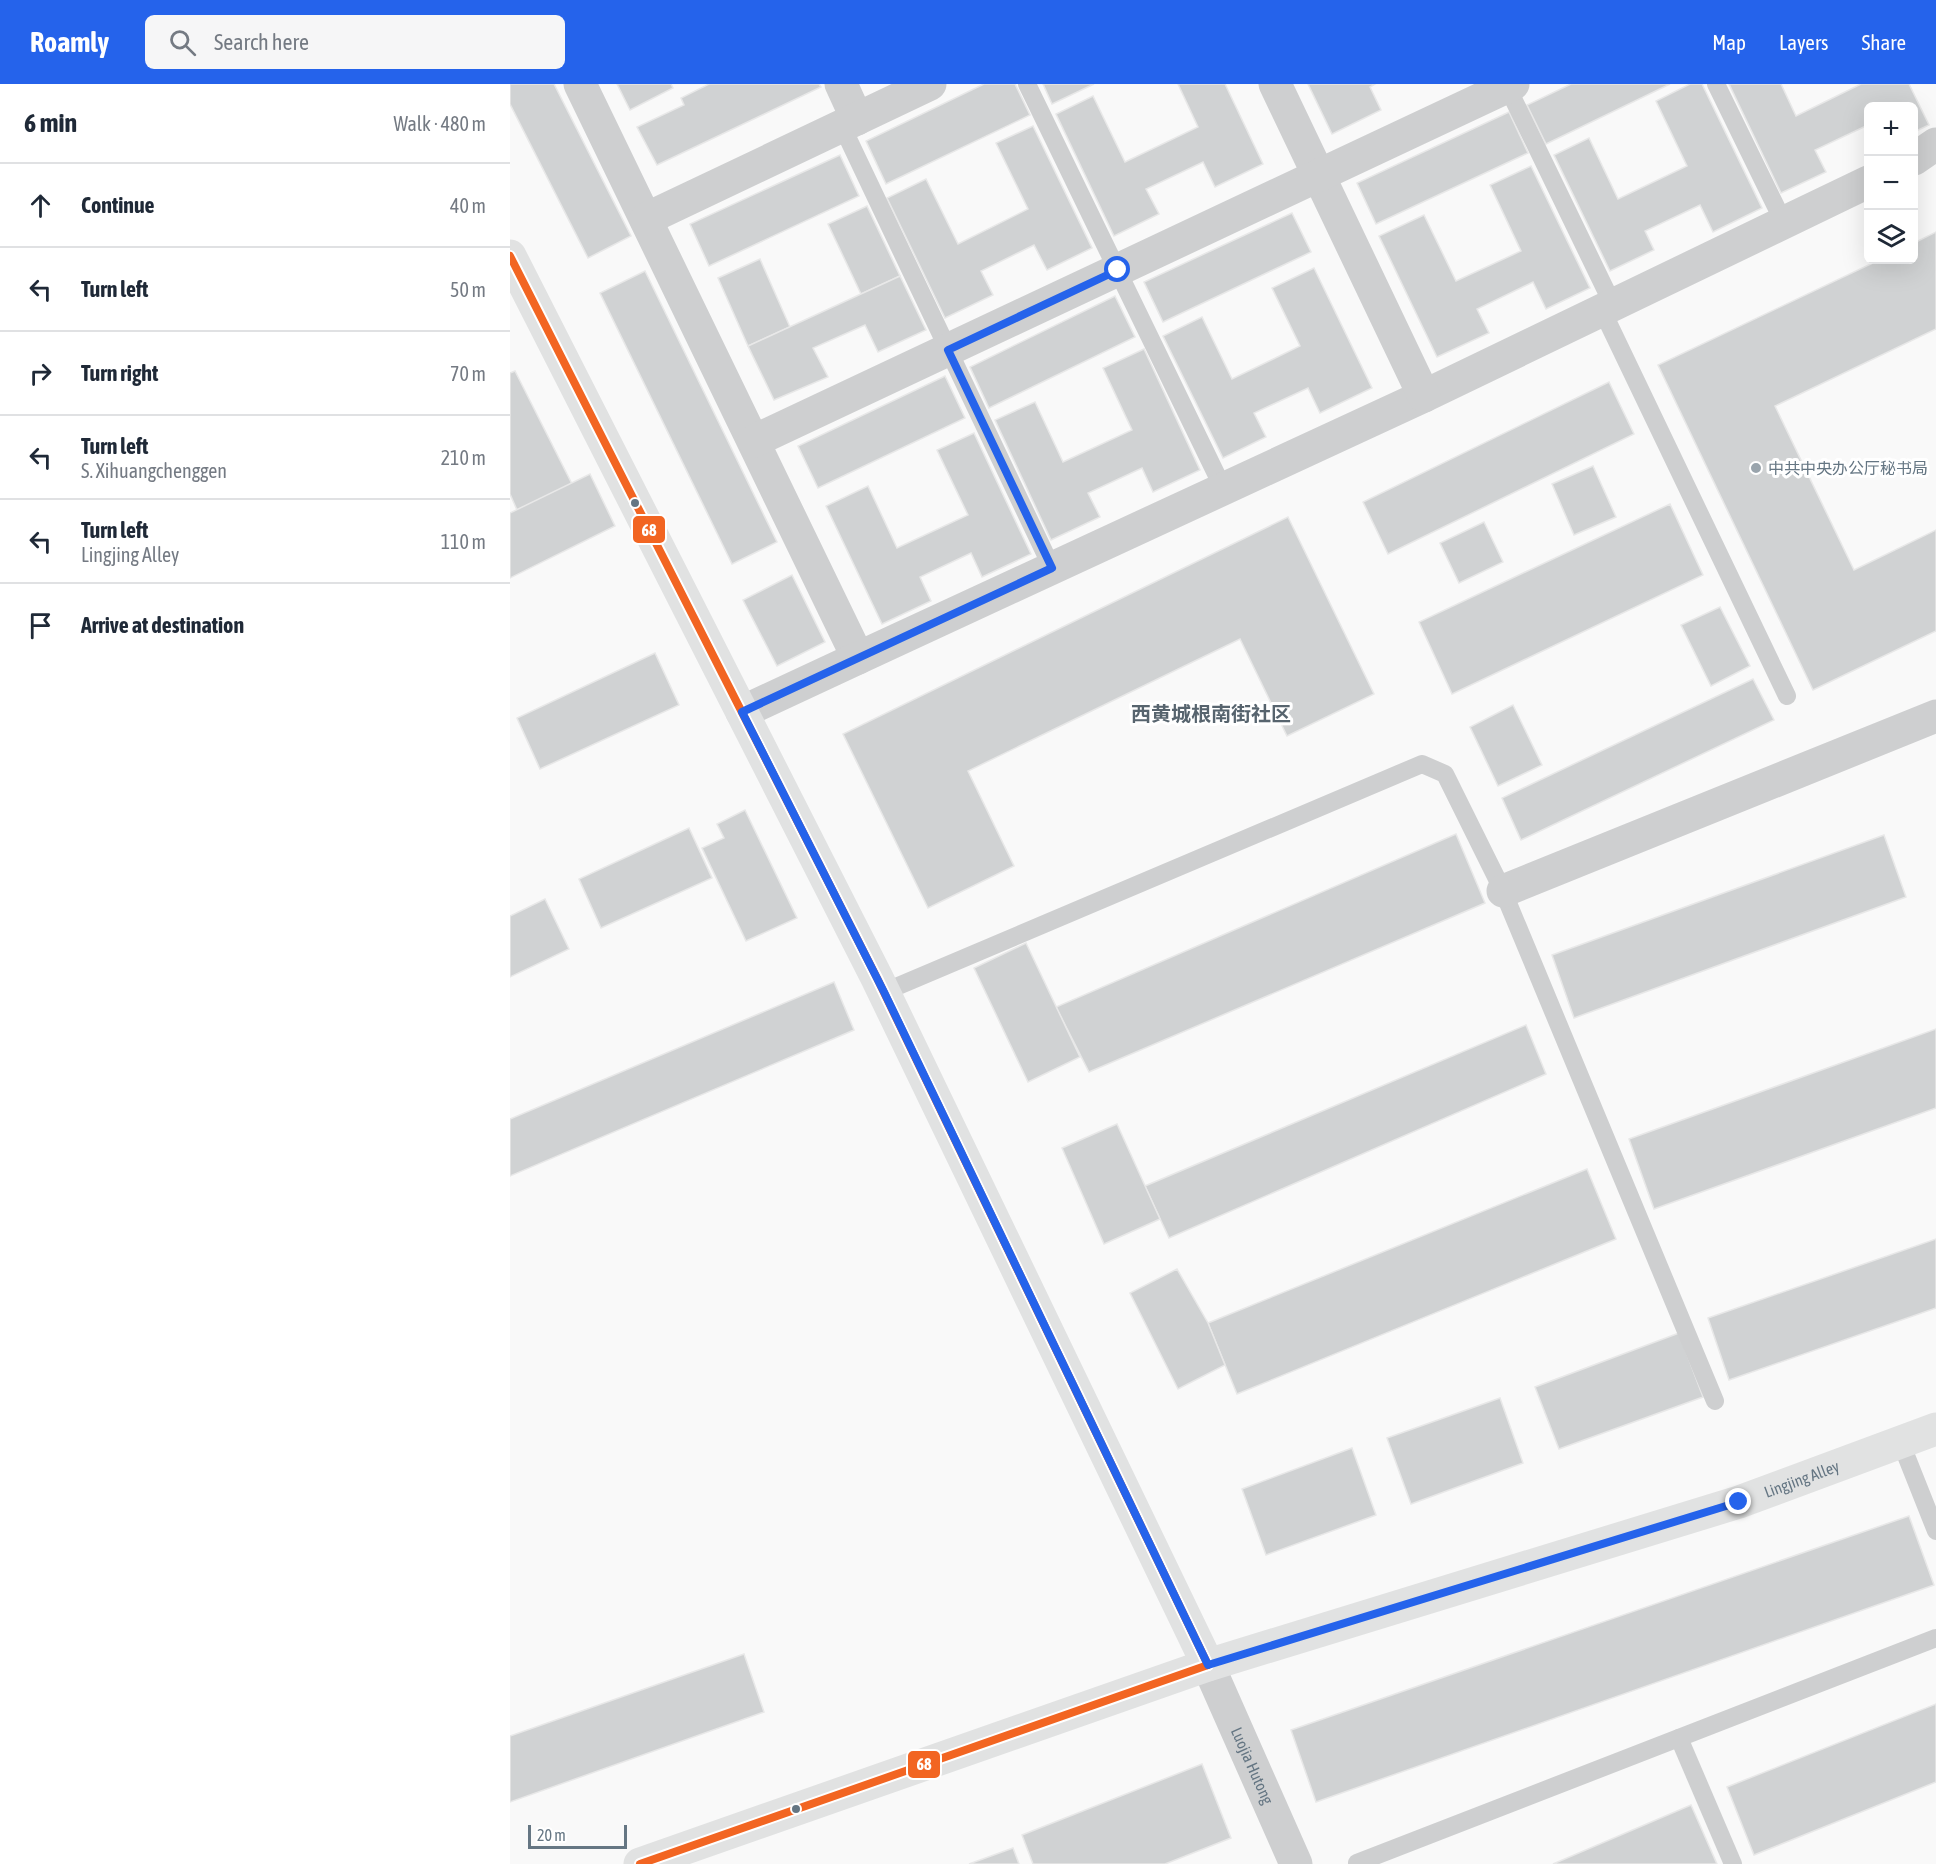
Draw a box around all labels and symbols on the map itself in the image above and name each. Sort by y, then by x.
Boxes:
route start [1104,256,1130,282]
place label: 中共中央办公厅秘书局 [1768,459,1928,477]
marker: 中共中央办公厅秘书局 [1749,461,1763,475]
unlabelled marker [629,497,641,509]
line badge: 68 [632,515,666,544]
text: 68 [641,521,657,539]
district label: 西黄城根南街社区 [1131,702,1291,725]
street label: Lingjing Alley [1762,1457,1842,1501]
route end [1725,1488,1751,1514]
street label: Luojia Hutong [1228,1724,1277,1807]
line badge: 68 [907,1750,941,1779]
text: 68 [916,1755,932,1773]
unlabelled marker [790,1803,802,1815]
scale bar [528,1822,627,1850]

